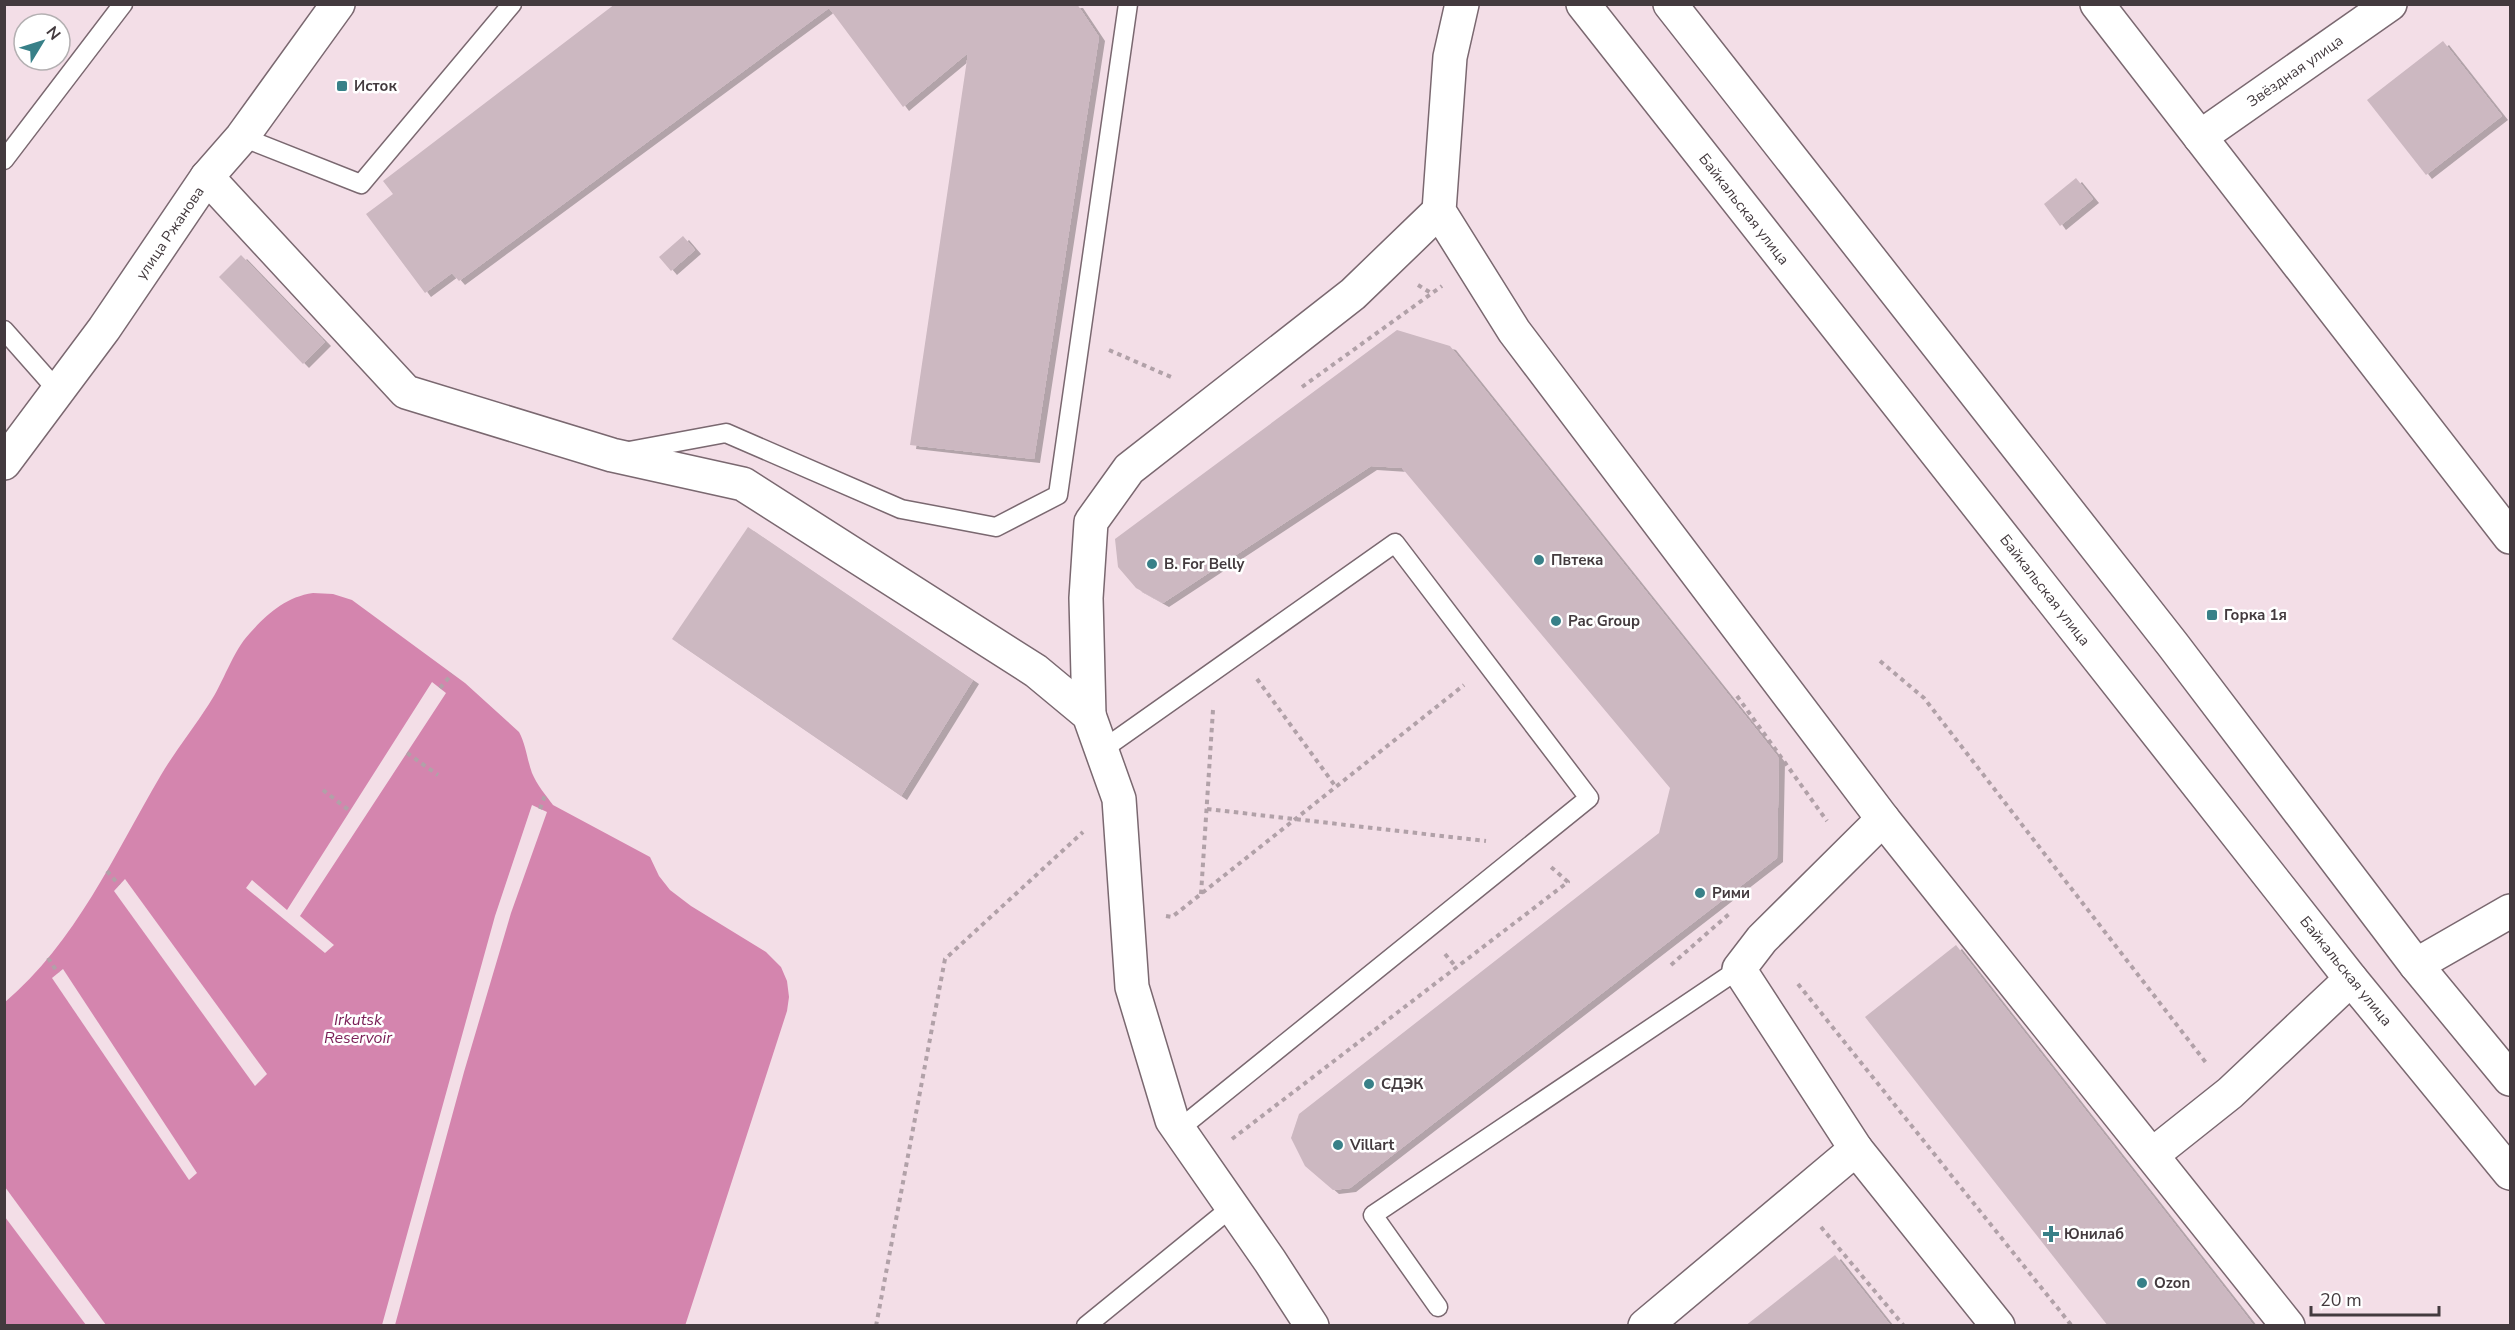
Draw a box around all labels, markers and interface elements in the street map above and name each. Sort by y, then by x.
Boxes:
north arrow [12,12,72,72]
text: N [41,22,65,45]
street label: Звёздная улица [2243,30,2347,112]
place label: Исток [354,76,397,96]
marker: Исток [335,79,349,93]
street label: Байкальская улица [1694,149,1794,269]
street label: улица Ржанова [131,182,209,284]
street label: Байкальская улица [1995,530,2095,650]
place label: Пвтека [1551,550,1603,570]
marker: Пвтека [1532,553,1546,567]
place label: B. For Belly [1164,554,1245,574]
marker: B. For Belly [1145,557,1159,571]
place label: Горка 1я [2224,605,2287,625]
marker: Горка 1я [2205,608,2219,622]
place label: Pac Group [1568,611,1640,631]
marker: Pac Group [1549,614,1563,628]
place label: Рими [1712,883,1750,903]
marker: Рими [1693,886,1707,900]
street label: Байкальская улица [2295,912,2397,1030]
water label: Irkutsk Reservoir [324,1009,393,1049]
place label: СДЭК [1381,1074,1424,1094]
marker: СДЭК [1362,1077,1376,1091]
place label: Villart [1349,1135,1395,1155]
marker: Villart [1331,1138,1345,1152]
place label: Юнилаб [2064,1224,2124,1244]
marker: Юнилаб [2042,1225,2060,1243]
place label: Ozon [2154,1273,2190,1293]
marker: Ozon [2135,1276,2149,1290]
scale bar [2311,1279,2438,1317]
text: 20 m [2320,1288,2362,1312]

